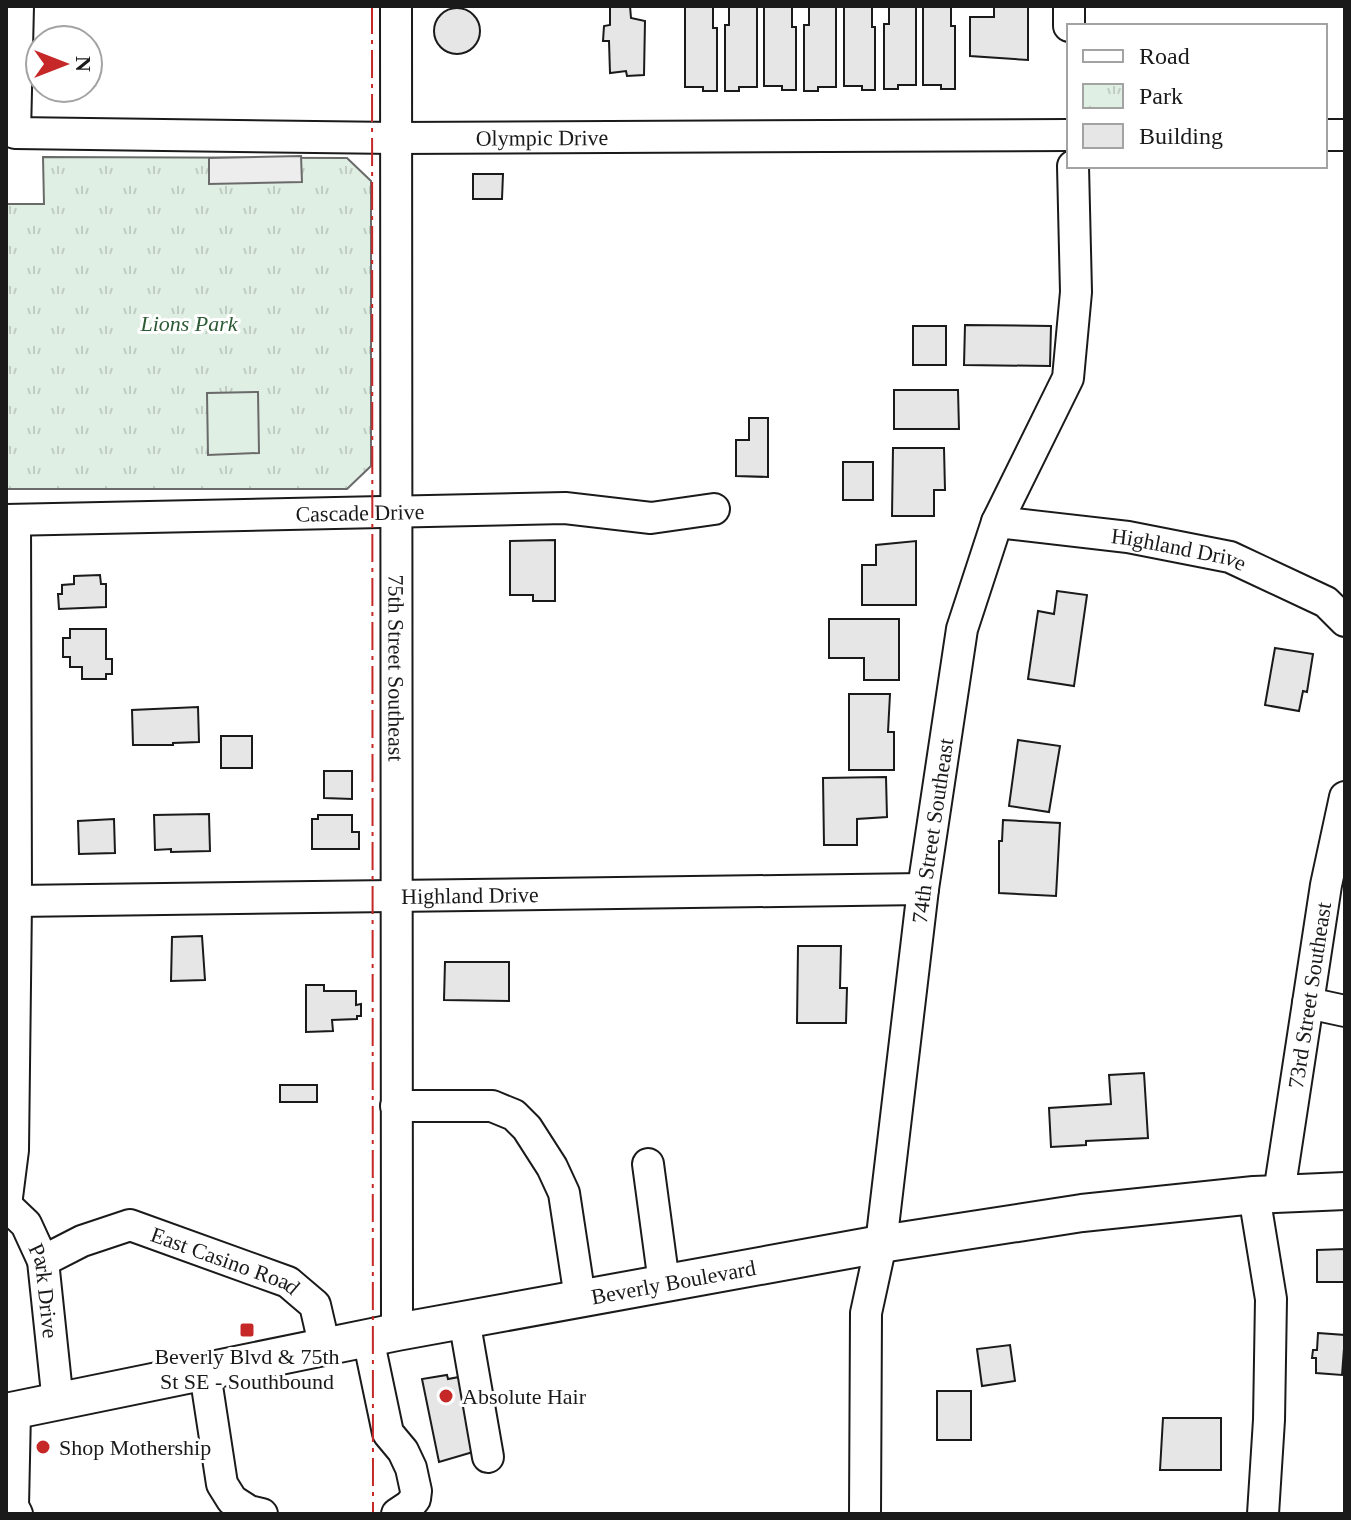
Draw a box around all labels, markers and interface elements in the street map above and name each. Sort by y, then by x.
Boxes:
north arrow [24,24,104,104]
legend [1067,24,1327,168]
text: Road [1139,43,1190,69]
text: N [71,56,96,72]
text: Park [1139,83,1183,109]
text: Building [1139,123,1223,149]
street label: Olympic Drive [476,125,608,151]
park label: Lions Park [139,311,239,336]
street label: Cascade Drive [295,499,425,527]
street label: Highland Drive [1110,523,1250,576]
street label: 75th Street Southeast [383,574,409,762]
street label: 74th Street Southeast [907,736,958,925]
street label: Highland Drive [401,882,539,909]
street label: 73rd Street Southeast [1283,900,1336,1090]
street label: East Casino Road [148,1222,305,1300]
street label: Park Drive [24,1239,63,1340]
street label: Beverly Boulevard [589,1255,758,1309]
marker: Beverly Blvd & 75th St SE - Southbound [238,1321,256,1339]
place label: Beverly Blvd & 75th St SE - Southbound [154,1344,340,1394]
place label: Absolute Hair [462,1384,587,1409]
marker: Absolute Hair [437,1387,455,1405]
place label: Shop Mothership [59,1435,211,1460]
marker: Shop Mothership [34,1438,52,1456]

